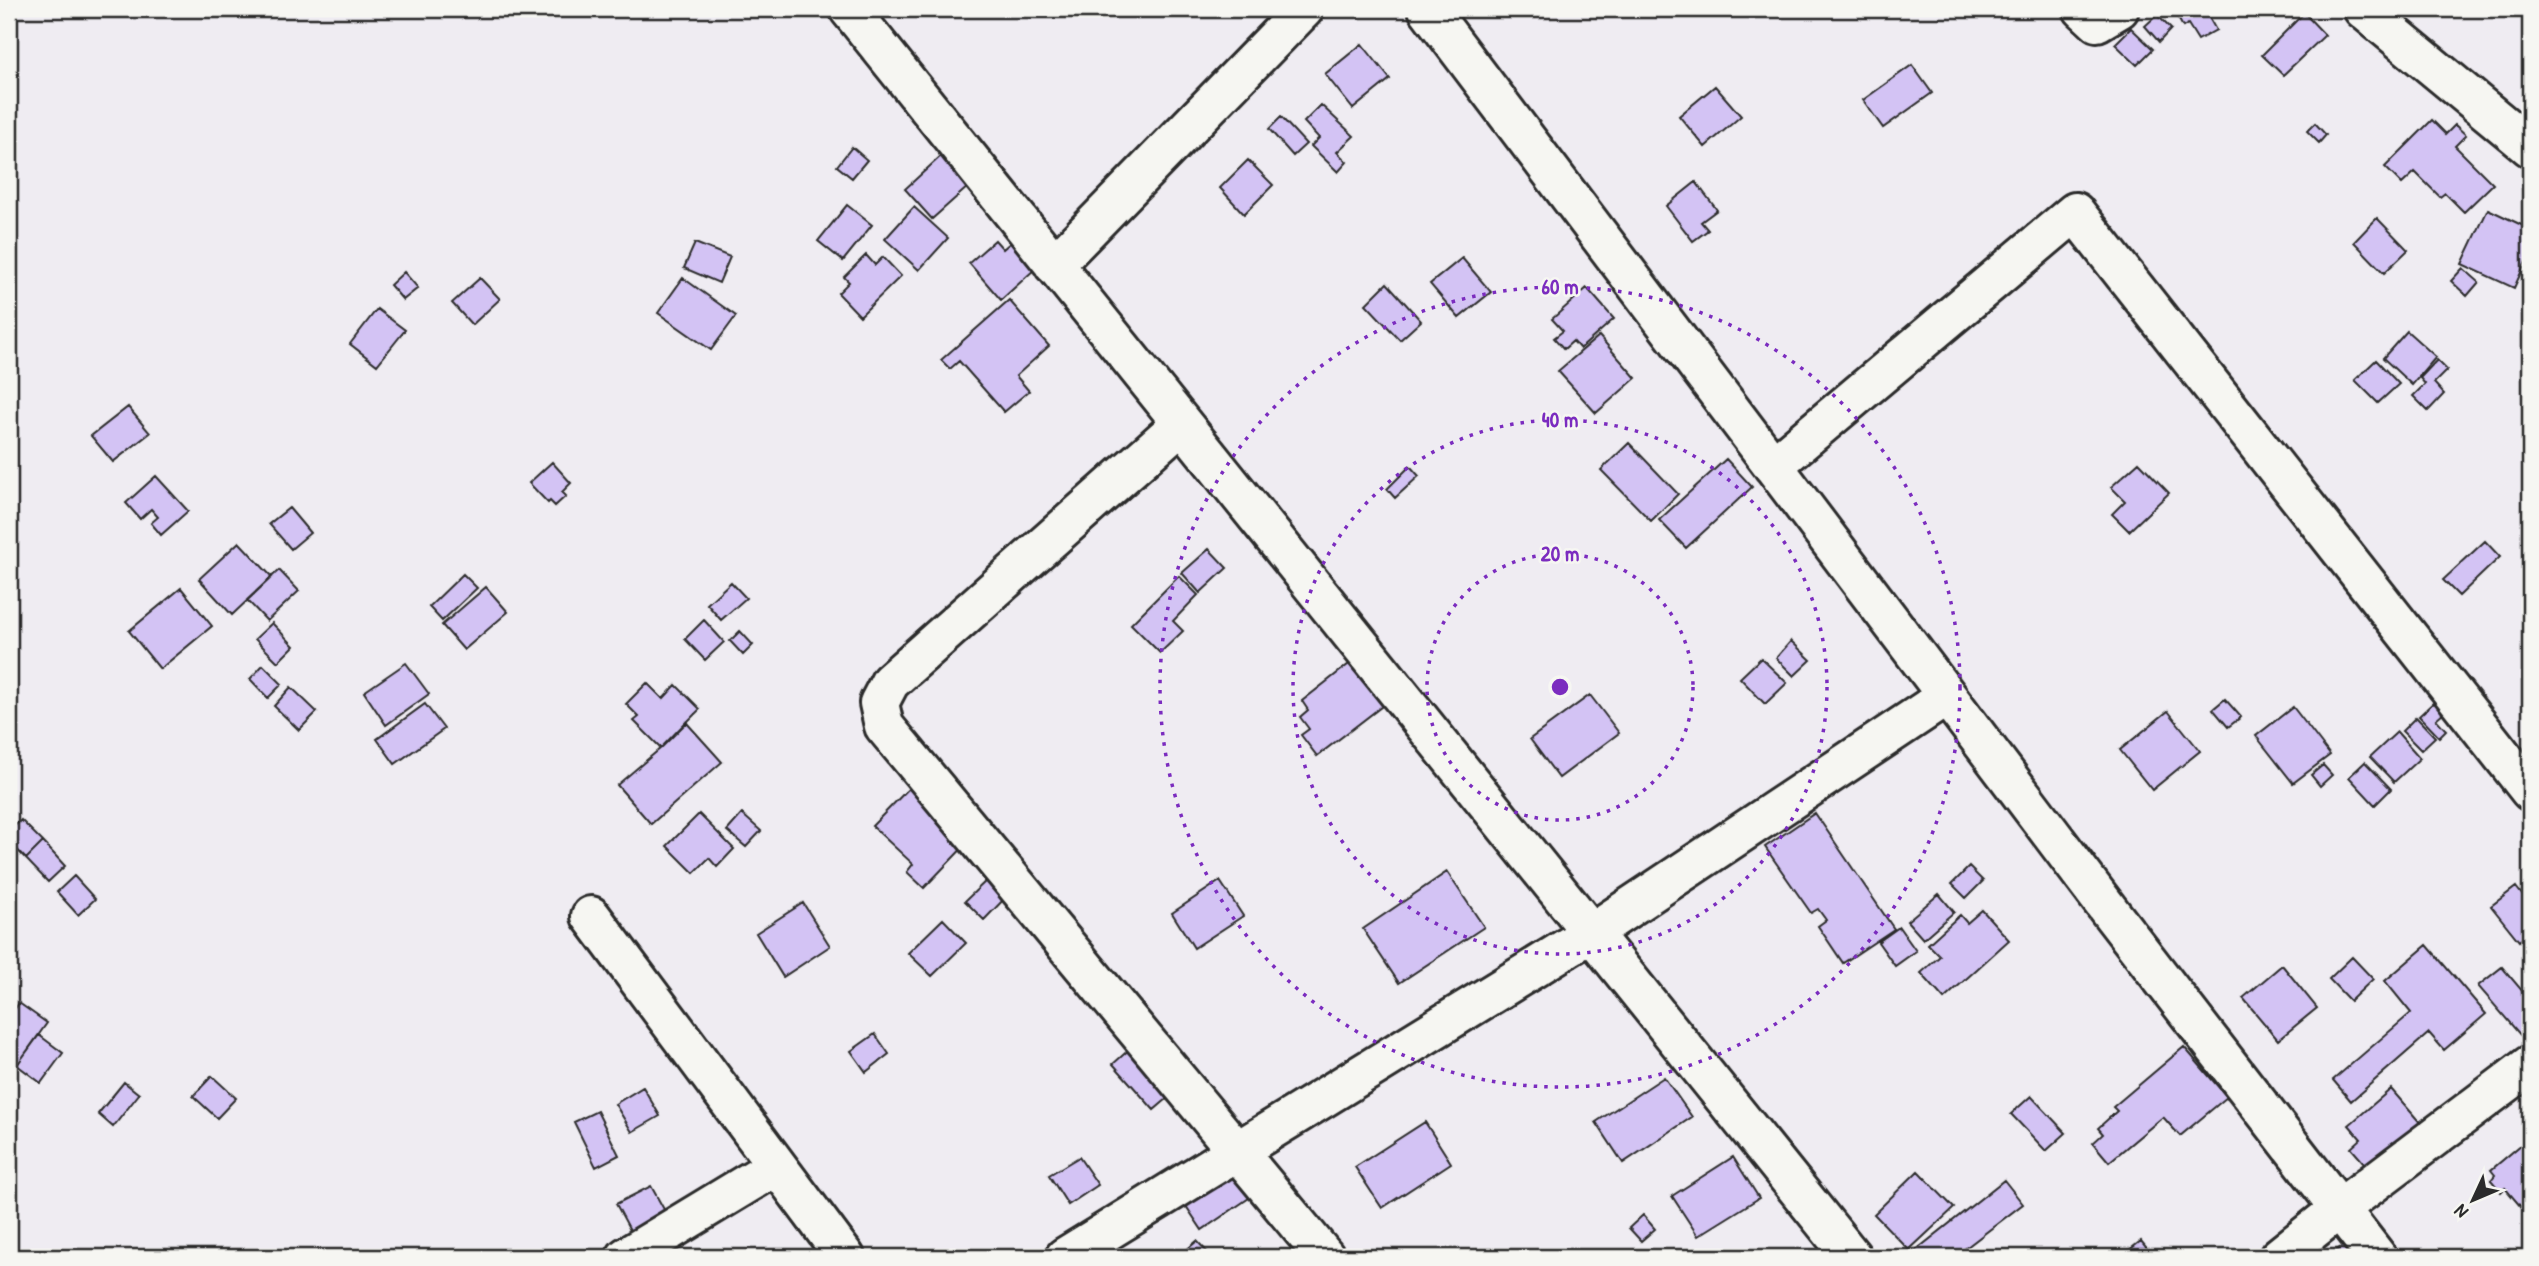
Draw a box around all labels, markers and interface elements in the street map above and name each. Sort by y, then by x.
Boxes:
text: 60 m [1542,272,1578,301]
text: 40 m [1542,405,1578,434]
text: 20 m [1541,539,1579,568]
centre of rings [1548,675,1572,699]
north arrow [2438,1164,2508,1234]
text: N [2448,1199,2474,1224]

